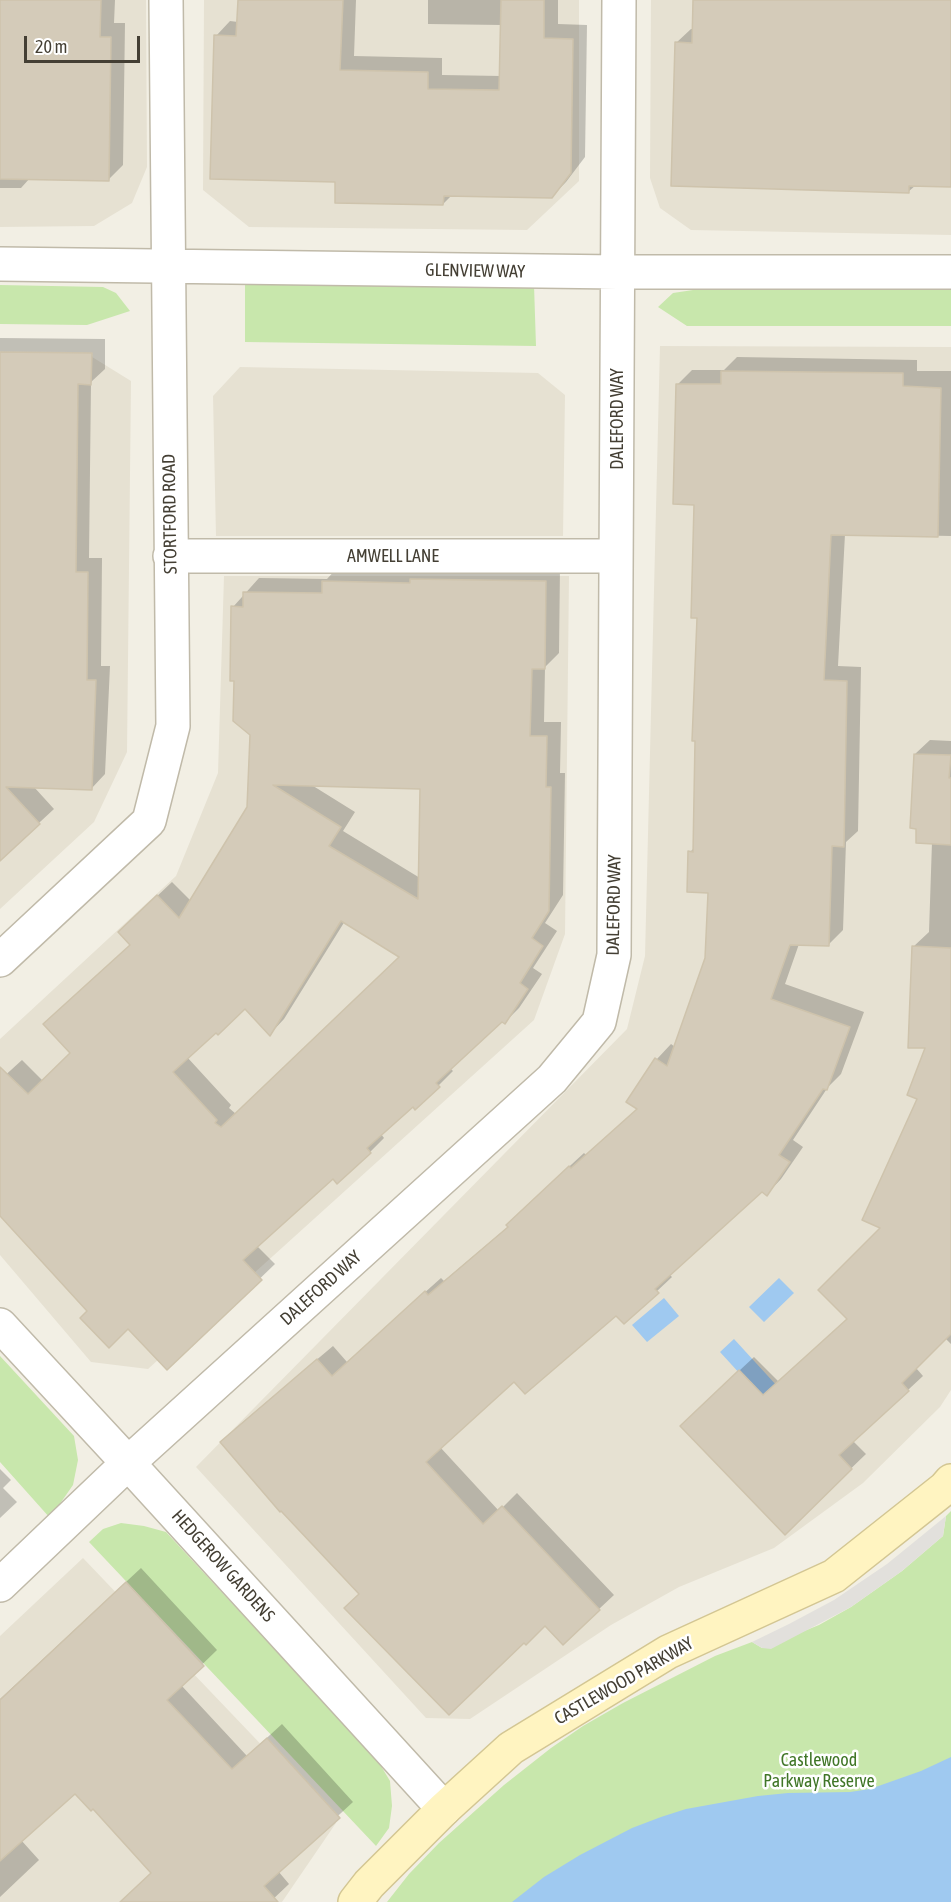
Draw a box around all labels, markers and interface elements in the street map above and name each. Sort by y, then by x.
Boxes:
scale bar [27,24,142,62]
text: 20 m [35,36,67,57]
street label: GLENVIEW WAY [425,259,525,283]
street label: DALEFORD WAY [606,368,628,470]
street label: STORTFORD ROAD [158,454,182,574]
street label: AMWELL LANE [347,545,439,567]
street label: DALEFORD WAY [602,854,626,956]
street label: DALEFORD WAY [276,1246,366,1330]
street label: HEDGEROW GARDENS [167,1506,279,1626]
street label: CASTLEWOOD PARKWAY [551,1632,697,1730]
park label: Castlewood Parkway Reserve [763,1749,875,1792]

